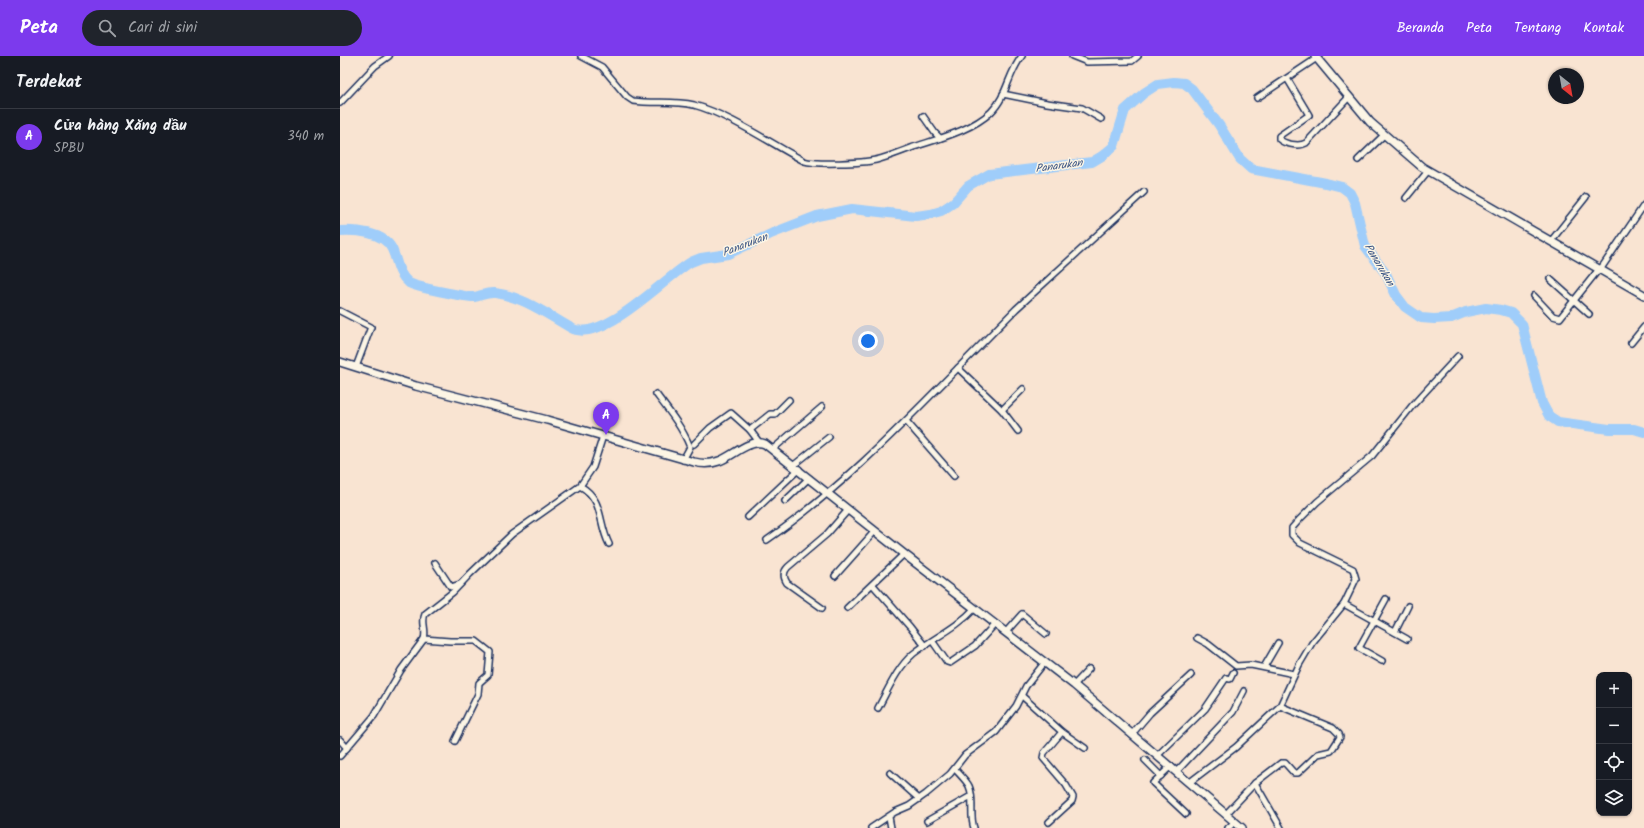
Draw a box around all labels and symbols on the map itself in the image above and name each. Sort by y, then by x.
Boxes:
north arrow [1548,68,1584,104]
water label: Panarukan [1034,154,1085,178]
water label: Panarukan [720,228,771,262]
water label: Panarukan [1359,240,1399,291]
your location [858,331,878,351]
pin: A [593,402,619,435]

